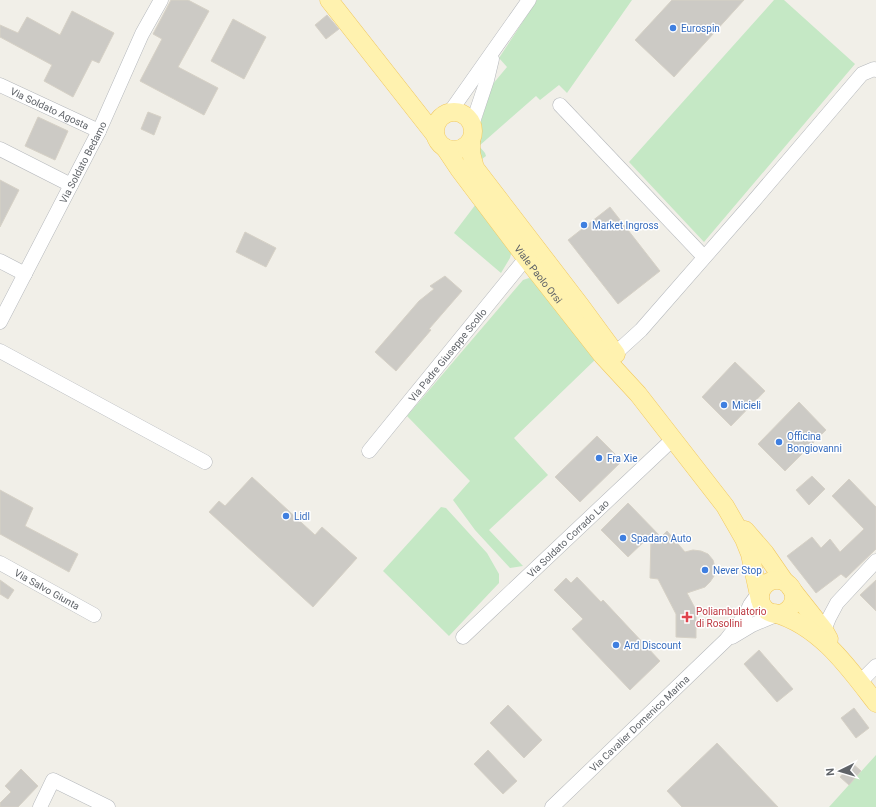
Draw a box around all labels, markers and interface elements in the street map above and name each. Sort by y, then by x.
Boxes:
marker: Eurospin [668,23,678,33]
place label: Eurospin [681,23,720,34]
street label: Via Soldato Agosta [9,85,91,131]
street label: Via Soldato Bedamo [57,119,108,205]
marker: Market Ingross [579,220,589,230]
place label: Market Ingross [592,220,659,231]
street label: Viale Paolo Orsi [513,243,565,305]
street label: Via Padre Giuseppe Scollo [406,306,489,404]
marker: Micieli [719,400,729,410]
place label: Micieli [732,400,761,411]
place label: Officina Bongiovanni [787,431,842,454]
marker: Officina Bongiovanni [774,437,784,447]
marker: Fra Xie [594,453,604,463]
place label: Fra Xie [607,453,638,464]
street label: Via Soldato Corrado Lao [525,497,611,579]
marker: Lidl [281,511,291,521]
place label: Lidl [294,511,310,522]
marker: Spadaro Auto [618,533,628,543]
place label: Spadaro Auto [631,533,692,544]
marker: Never Stop [700,565,710,575]
place label: Never Stop [713,565,762,576]
street label: Via Salvo Giunta [13,567,82,612]
place label: Poliambulatorio di Rosolini [696,606,767,629]
marker: Poliambulatorio di Rosolini [681,611,693,623]
marker: Ard Discount [611,640,621,650]
place label: Ard Discount [624,640,681,651]
street label: Via Cavalier Domenico Marina [587,673,691,773]
north arrow [820,751,860,791]
text: N [824,767,837,776]

